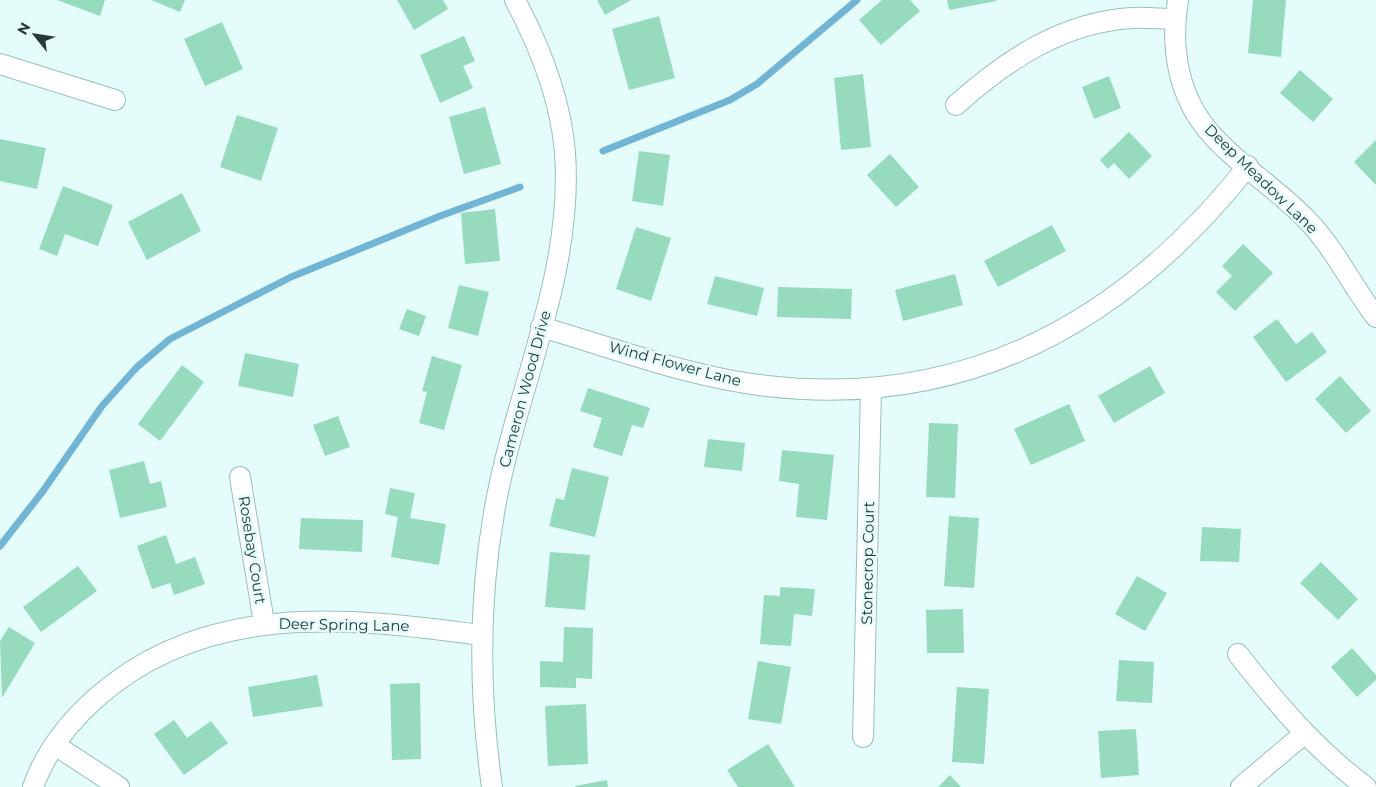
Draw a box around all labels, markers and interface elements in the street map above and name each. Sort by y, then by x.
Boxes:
north arrow [10,10,60,60]
text: N [13,19,34,38]
street label: Deep Meadow Lane [1201,120,1322,238]
street label: Cameron Wood Drive [494,308,555,469]
street label: Wind Flower Lane [607,337,743,390]
street label: Rosebay Court [235,494,270,605]
street label: Stonecrop Court [857,501,878,625]
street label: Deer Spring Lane [278,614,410,635]

